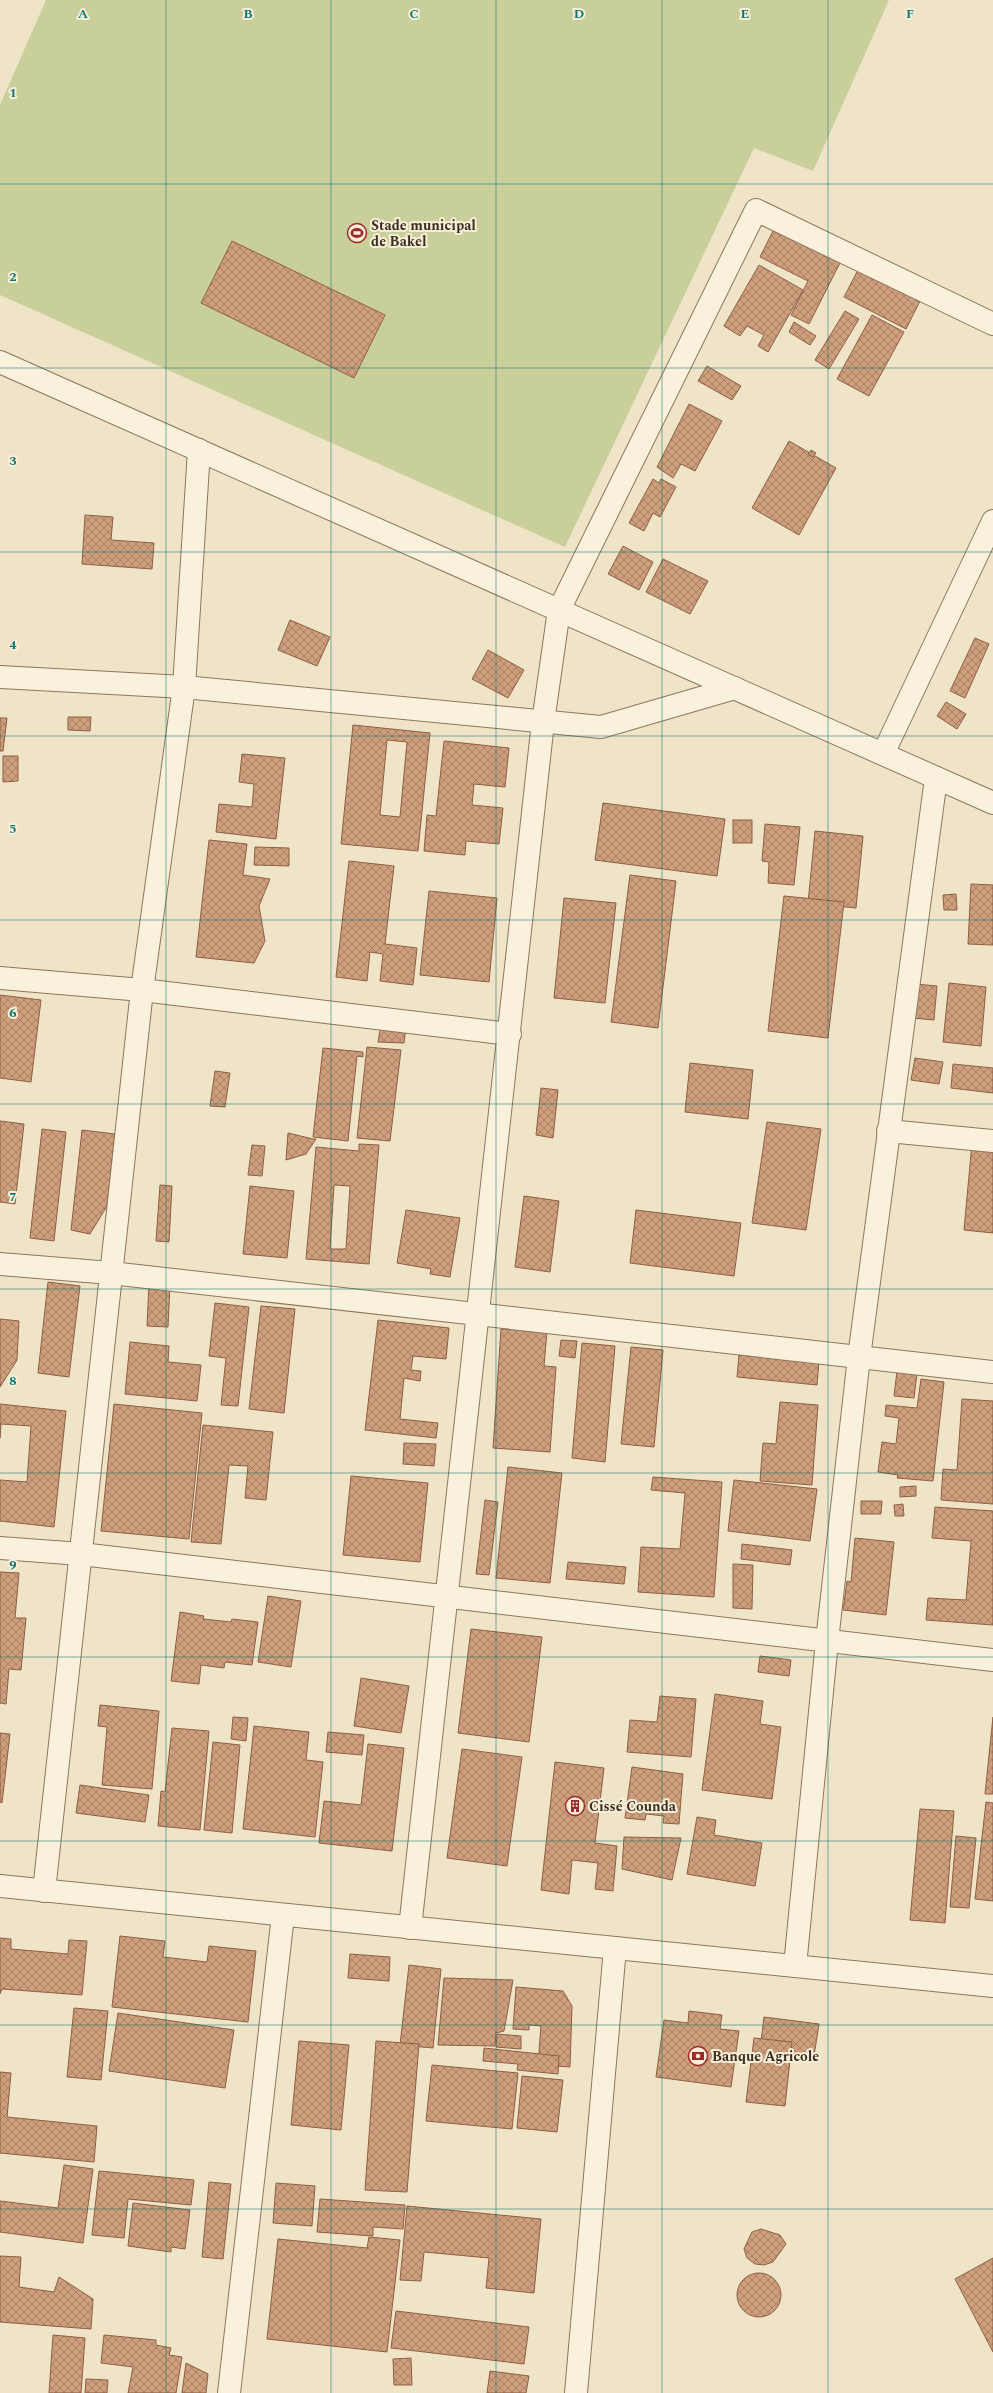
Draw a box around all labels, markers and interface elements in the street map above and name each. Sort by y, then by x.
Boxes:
text: A [78,4,88,24]
text: B [243,4,253,24]
text: C [409,4,419,24]
text: D [574,4,584,24]
text: E [741,4,750,24]
text: F [906,4,914,24]
text: 1 [9,83,17,103]
place label: Stade municipal de Bakel [371,215,476,252]
sports icon: Stade municipal de Bakel [346,222,368,244]
text: 2 [9,267,17,287]
text: 3 [9,451,17,471]
text: 4 [9,635,17,655]
text: 5 [9,819,17,839]
text: 6 [9,1003,17,1023]
text: 7 [9,1187,17,1207]
text: 8 [9,1371,17,1391]
text: 9 [9,1555,17,1575]
building icon: Cissé Counda [564,1795,586,1817]
place label: Cissé Counda [589,1796,677,1817]
bank icon: Banque Agricole [687,2045,709,2067]
place label: Banque Agricole [712,2046,819,2067]

